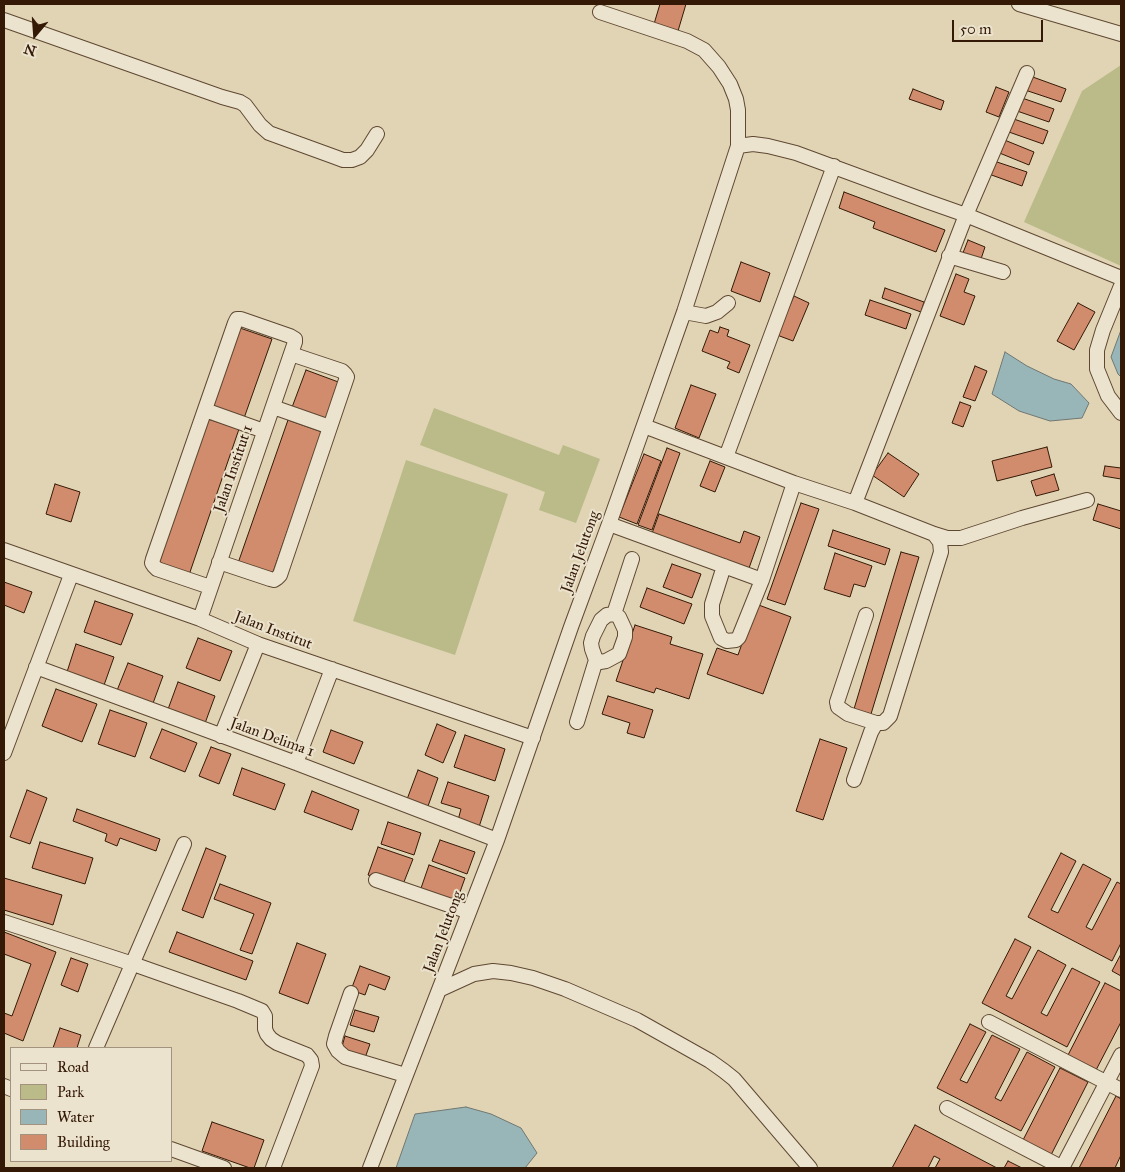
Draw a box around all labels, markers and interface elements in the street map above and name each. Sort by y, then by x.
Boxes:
north arrow [10,10,60,60]
scale bar [955,10,1046,42]
text: 50 m [960,20,992,38]
text: N [22,40,38,60]
street label: Jalan Institut 1 [211,423,257,515]
street label: Jalan Jelutong [558,509,604,595]
street label: Jalan Institut [232,608,314,654]
street label: Jalan Delima 1 [228,714,316,762]
street label: Jalan Jelutong [420,889,468,975]
legend [10,1047,172,1162]
text: Road [57,1058,89,1076]
text: Park [57,1083,84,1101]
text: Water [57,1108,94,1126]
text: Building [57,1133,110,1151]

